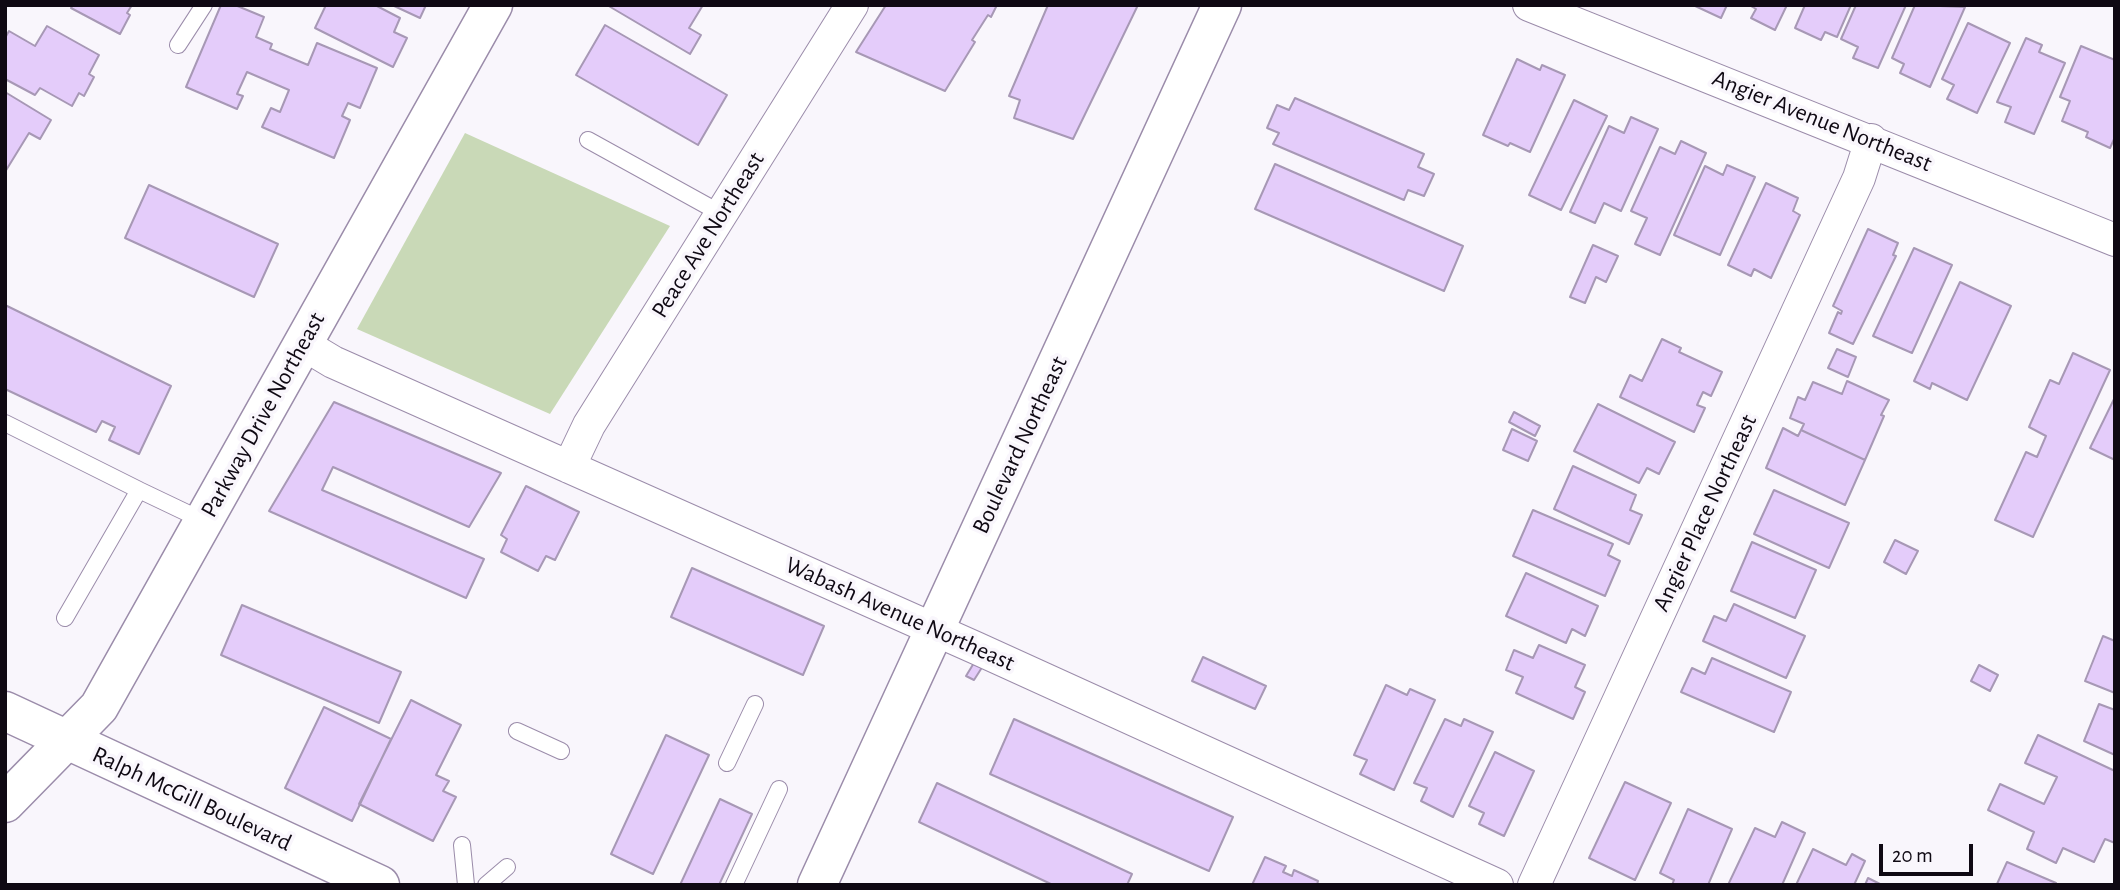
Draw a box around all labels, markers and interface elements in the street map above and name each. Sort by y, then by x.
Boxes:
street label: Angier Avenue Northeast [1708,64,1936,178]
street label: Peace Ave Northeast [645,147,771,323]
street label: Parkway Drive Northeast [195,307,331,523]
street label: Boulevard Northeast [966,352,1074,538]
street label: Angier Place Northeast [1647,410,1763,616]
street label: Wabash Avenue Northeast [781,550,1019,678]
street label: Ralph McGill Boulevard [88,740,296,858]
scale bar [1882,830,1976,874]
text: 20 m [1892,845,1933,866]

